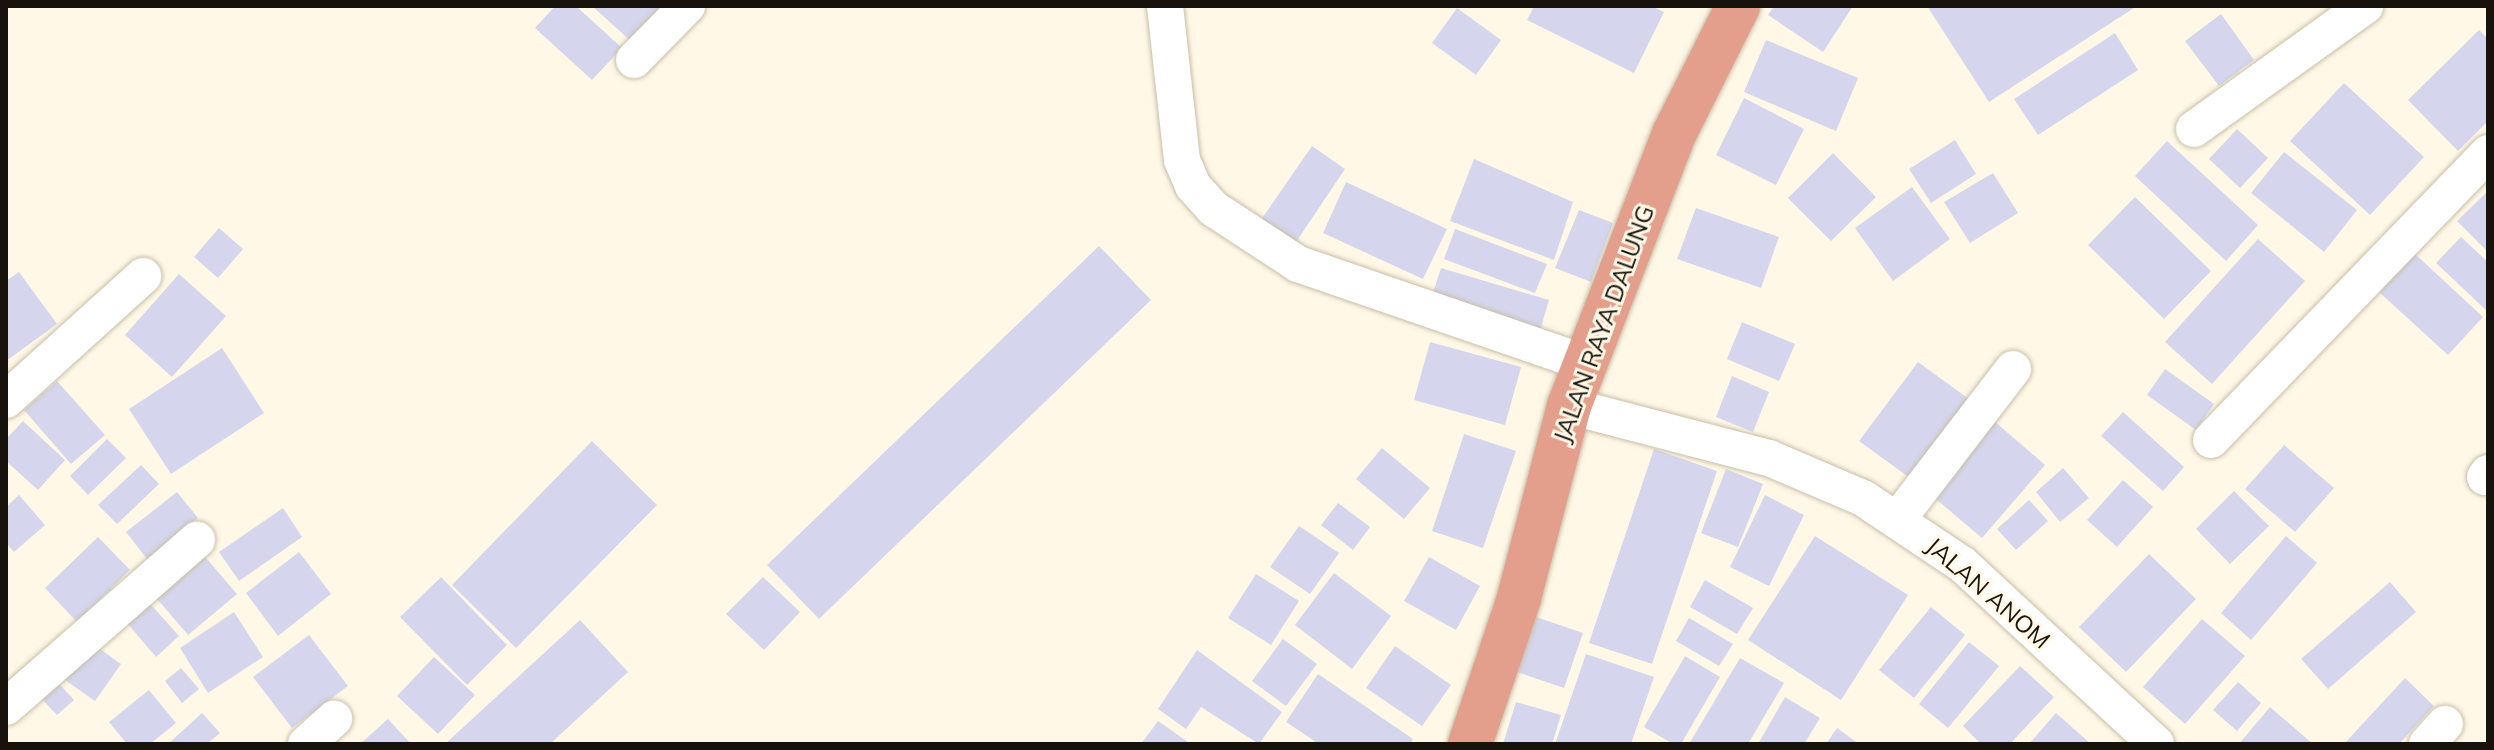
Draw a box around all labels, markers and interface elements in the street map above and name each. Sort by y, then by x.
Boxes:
street label: JALAN RAYA DALUNG [1548,202,1660,446]
street label: JALAN ANOM [1920,531,2056,655]

